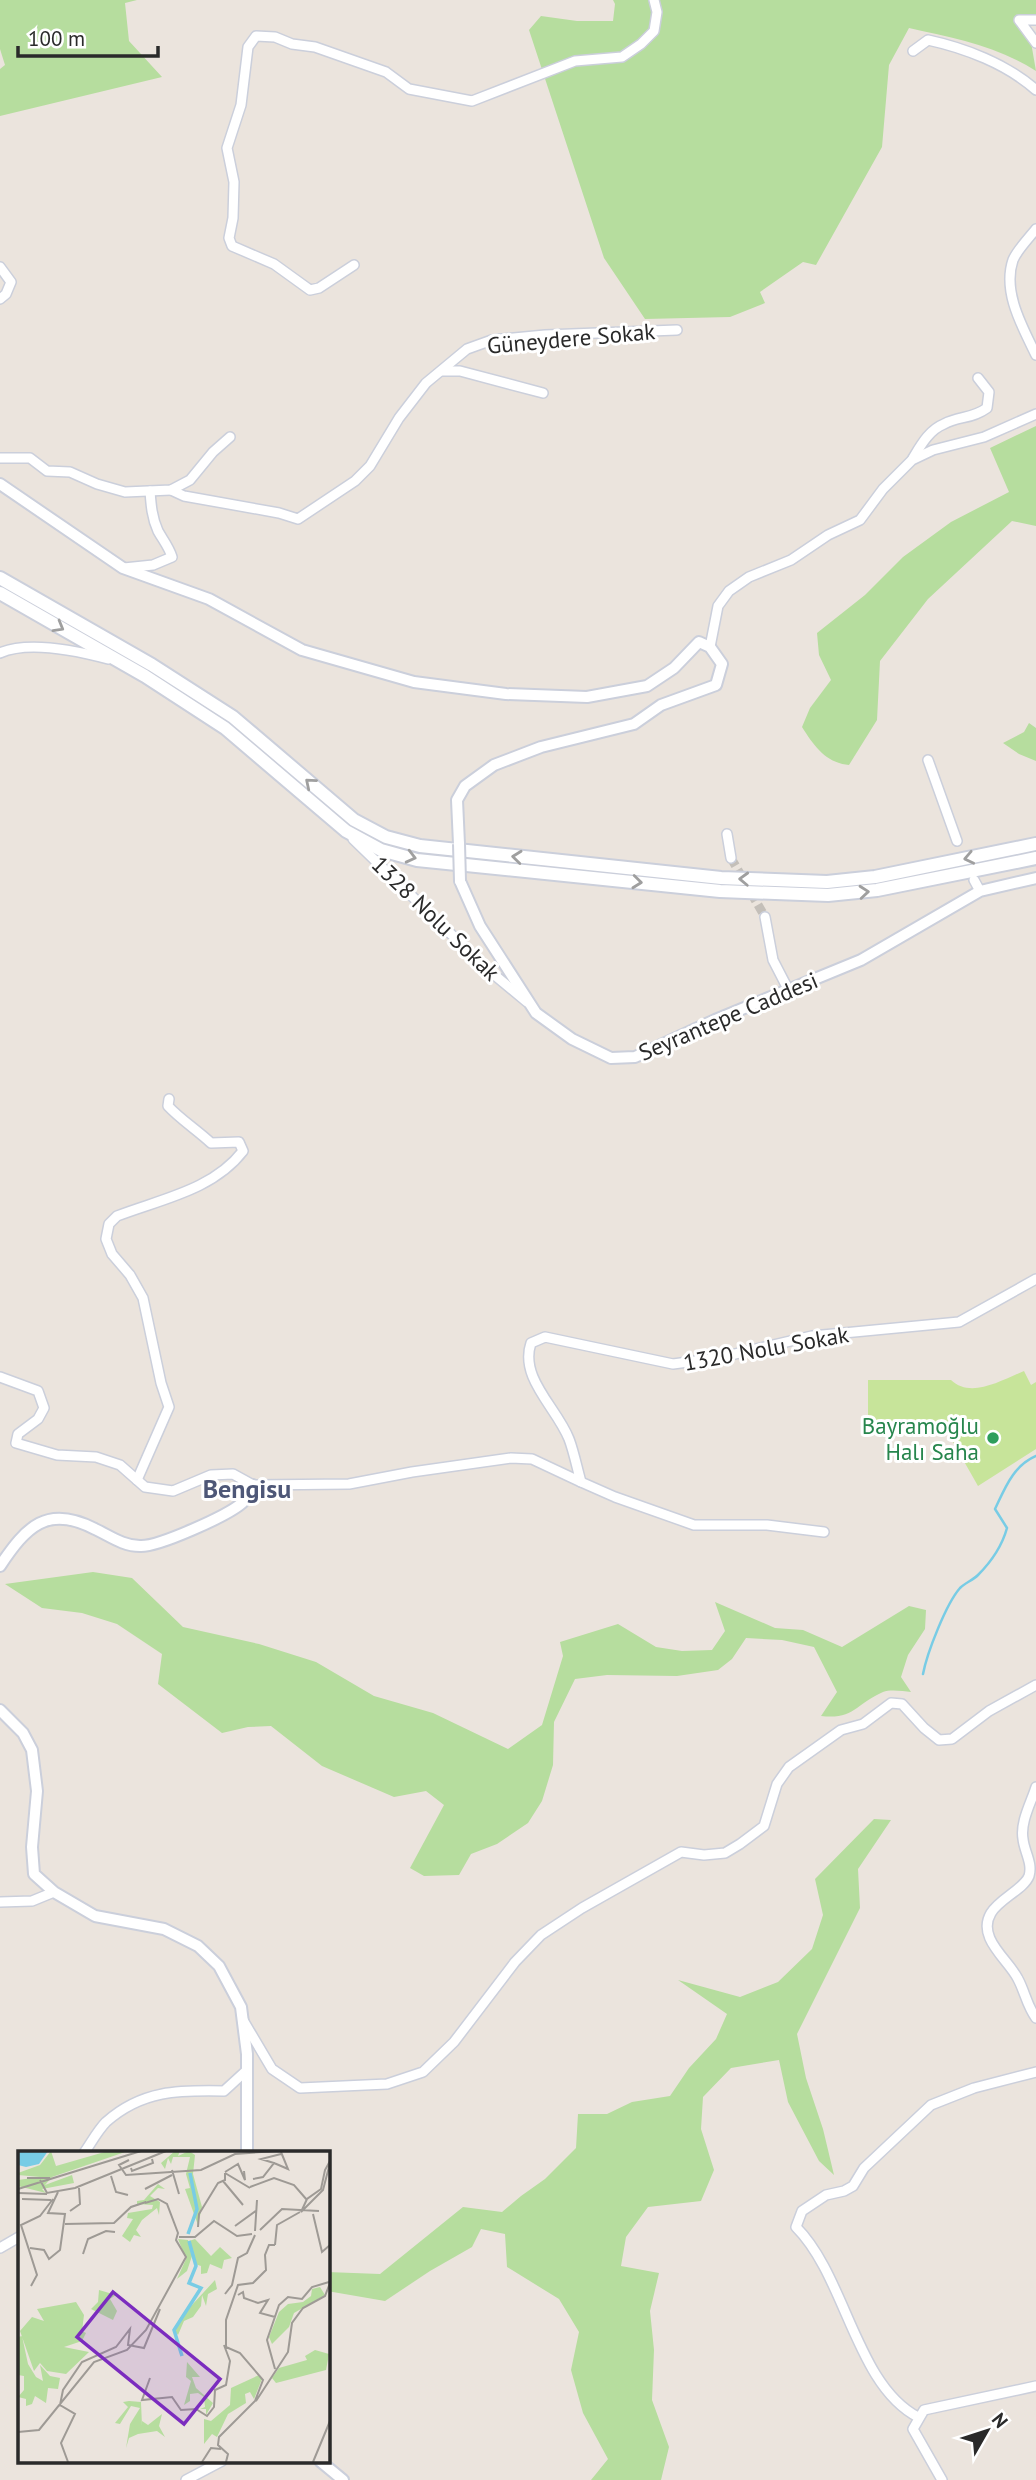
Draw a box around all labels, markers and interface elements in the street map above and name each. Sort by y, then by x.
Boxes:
scale bar [18,14,158,58]
text: 100 m [28,25,85,52]
street label: Güneydere Sokak [486,316,656,360]
one-way arrow [52,619,65,632]
one-way arrow [305,779,318,791]
street label: 1328 Nolu Sokak [366,849,506,987]
one-way arrow [405,849,417,864]
one-way arrow [512,849,523,864]
one-way arrow [963,850,975,865]
one-way arrow [738,871,749,886]
one-way arrow [631,875,643,890]
one-way arrow [859,885,870,900]
street label: Seyrantepe Caddesi [634,965,822,1067]
street label: 1320 Nolu Sokak [681,1319,851,1377]
place label: Bayramoğlu Halı Saha [862,1411,979,1466]
marker: Bayramoğlu Halı Saha [985,1430,1001,1446]
district label: Bengisu [203,1472,291,1505]
inset map [18,2151,329,2462]
north arrow [952,2396,1022,2466]
text: N [987,2408,1013,2433]

